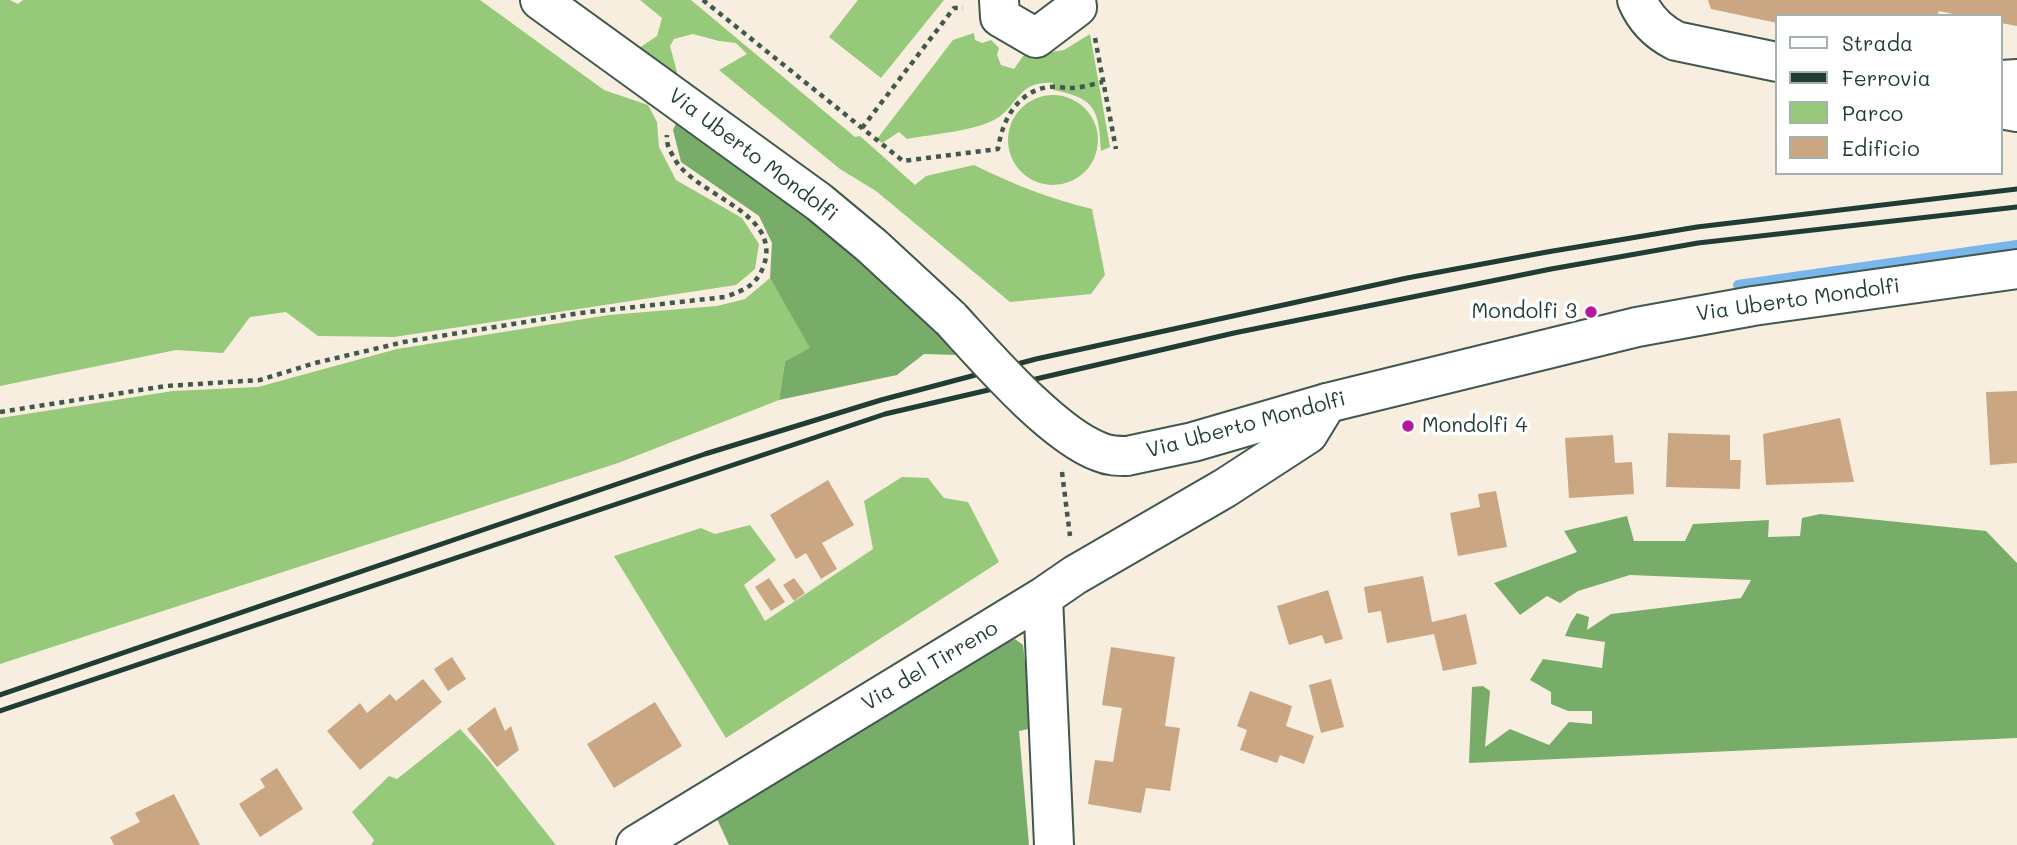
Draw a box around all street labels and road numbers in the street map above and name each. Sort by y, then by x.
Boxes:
street label: Via Uberto Mondolfi [663,83,843,227]
street label: Via Uberto Mondolfi [1694,273,1902,327]
street label: Via Uberto Mondolfi [1143,386,1349,464]
street label: Via del Tirreno [857,615,1003,717]

